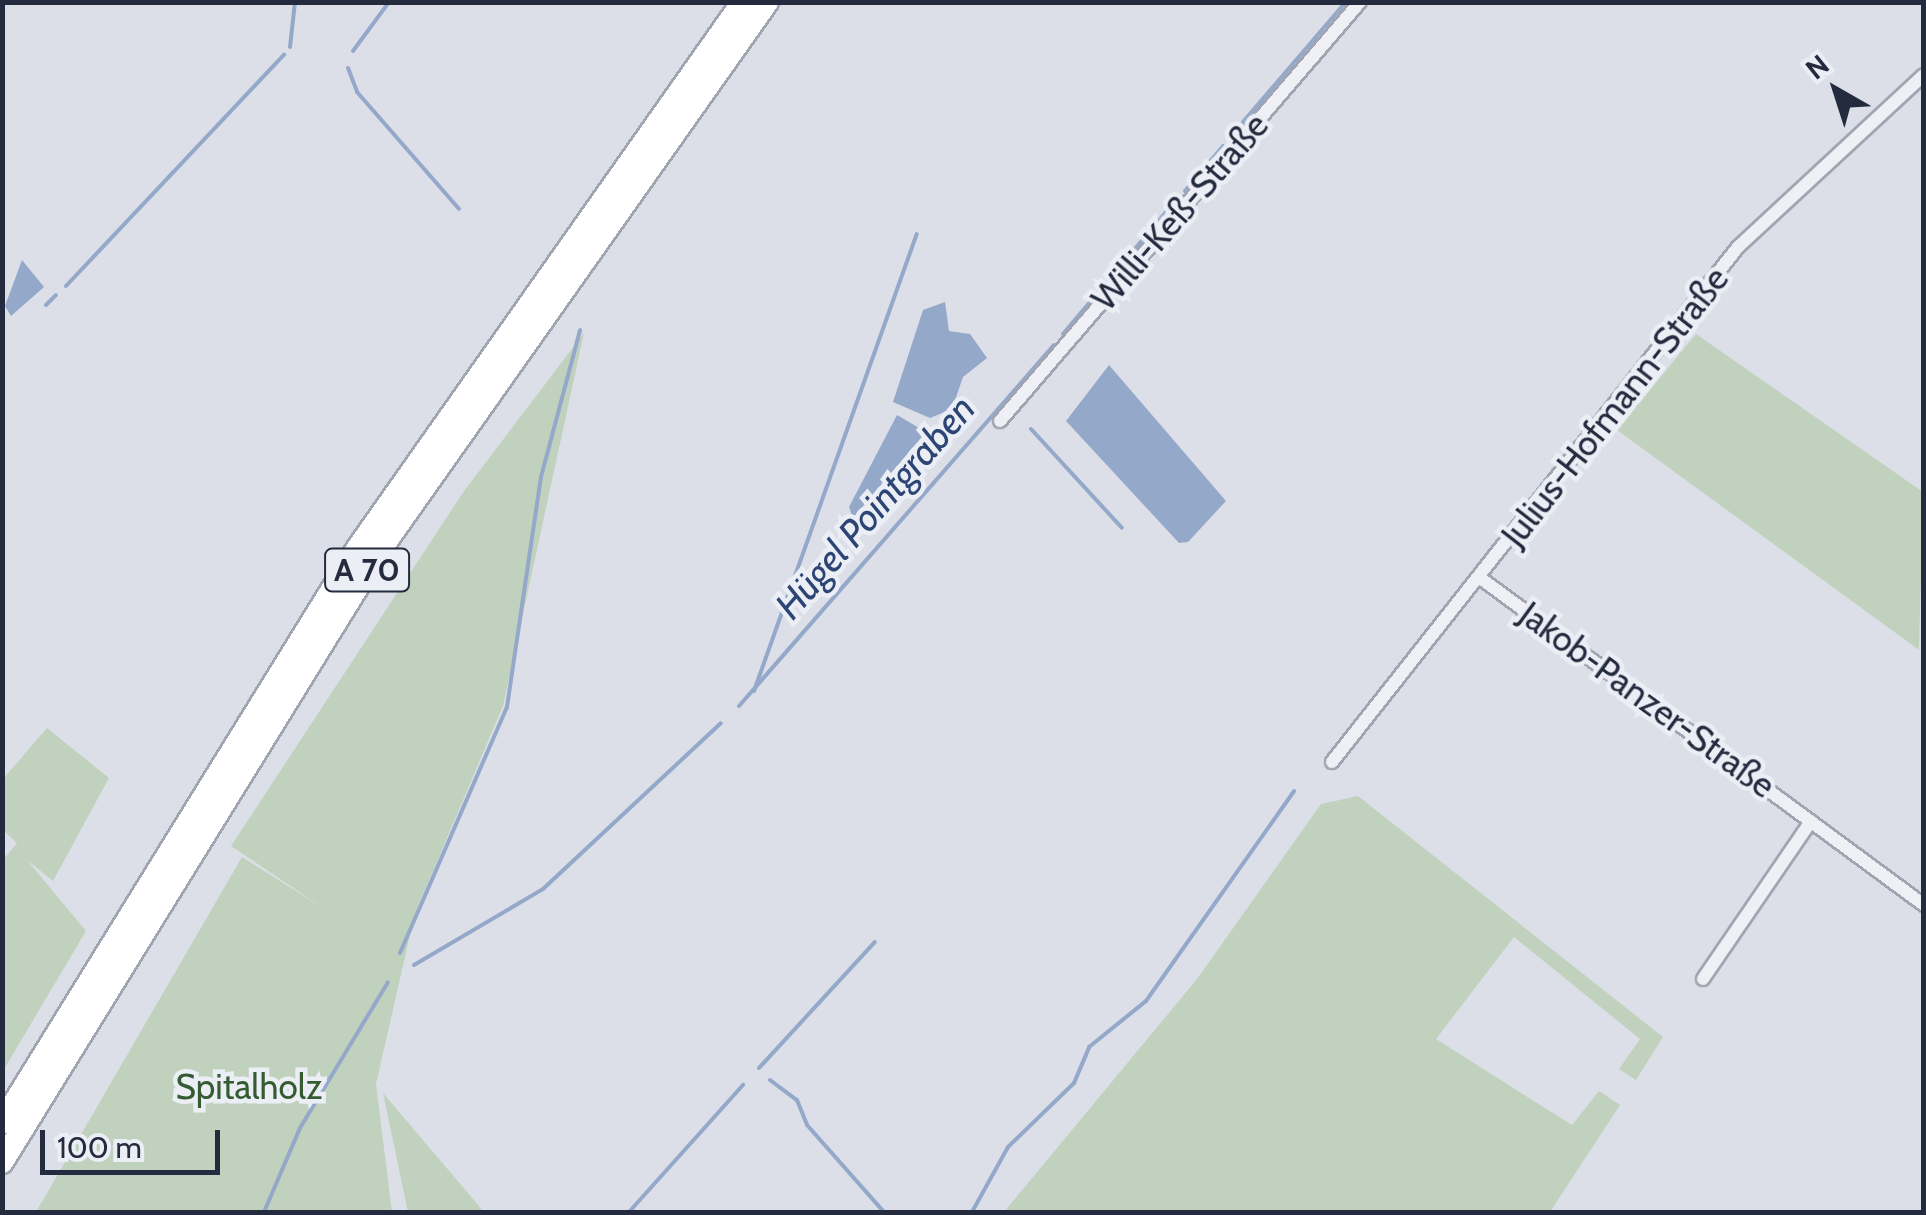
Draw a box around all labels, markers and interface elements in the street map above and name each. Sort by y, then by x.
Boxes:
north arrow [1786,40,1886,140]
text: N [1799,47,1836,86]
street label: Willi-Keß-Straße [1083,105,1277,319]
street label: Julius-Hofmann-Straße [1493,259,1737,555]
water label: Hügel Pointgraben [766,386,984,628]
road number: A 70 [322,543,412,597]
street label: Jakob-Panzer-Straße [1511,593,1783,807]
park label: Spitalholz [176,1066,322,1108]
scale bar [45,1110,225,1172]
text: 100 m [57,1129,142,1166]

